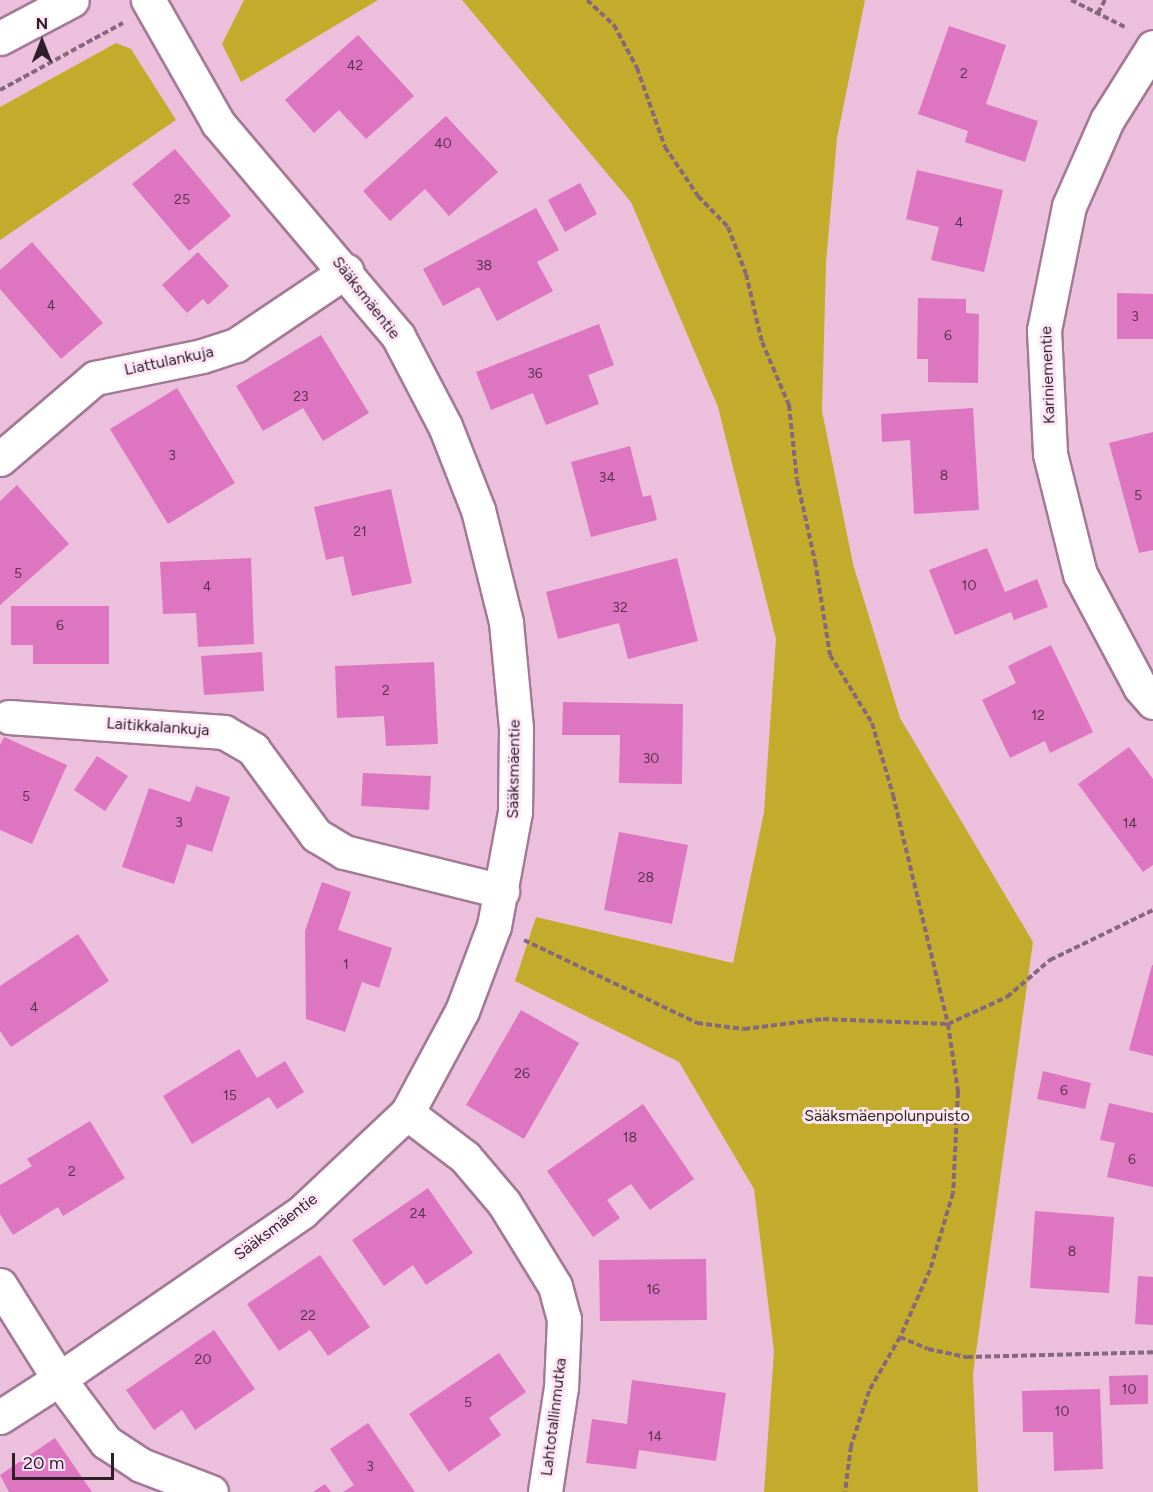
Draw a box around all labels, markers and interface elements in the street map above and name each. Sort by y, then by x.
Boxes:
north arrow [12,12,72,72]
text: N [36,14,48,33]
house number: 42 [347,58,363,74]
house number: 2 [960,66,968,82]
house number: 40 [434,136,452,152]
house number: 25 [174,192,190,208]
house number: 4 [955,215,963,231]
street label: Sääksmäentie [328,253,404,343]
house number: 38 [476,258,492,274]
house number: 4 [47,298,55,314]
house number: 3 [1131,309,1139,325]
street label: Kariniementie [1037,326,1059,424]
house number: 6 [944,328,952,344]
street label: Liattulankuja [123,342,215,380]
house number: 36 [527,366,543,382]
house number: 23 [293,389,309,405]
house number: 3 [168,448,176,464]
house number: 8 [940,468,948,484]
house number: 34 [599,470,615,486]
house number: 5 [1134,488,1142,504]
house number: 21 [353,524,367,540]
house number: 5 [14,566,22,582]
house number: 10 [962,578,976,594]
house number: 4 [203,579,211,595]
house number: 32 [612,600,628,616]
house number: 6 [56,618,64,634]
house number: 2 [382,683,390,699]
house number: 12 [1031,708,1045,724]
street label: Laitikkalankuja [106,714,210,740]
street label: Sääksmäentie [504,719,524,819]
house number: 30 [643,751,659,767]
house number: 5 [22,789,30,805]
house number: 3 [175,815,183,831]
house number: 14 [1123,816,1137,832]
house number: 28 [638,870,654,886]
house number: 1 [343,957,349,973]
house number: 4 [30,1000,38,1016]
house number: 26 [514,1066,530,1082]
house number: 6 [1060,1083,1068,1099]
house number: 15 [223,1088,237,1104]
park label: Sääksmäenpolunpuisto [804,1106,970,1126]
house number: 18 [623,1130,637,1146]
house number: 6 [1128,1152,1136,1168]
house number: 2 [68,1164,76,1180]
street label: Sääksmäentie [231,1189,321,1265]
house number: 24 [410,1206,426,1222]
house number: 8 [1068,1244,1076,1260]
house number: 16 [646,1282,660,1298]
house number: 22 [300,1308,316,1324]
house number: 20 [195,1352,211,1368]
street label: Lahtotallinmutka [537,1357,571,1477]
house number: 10 [1122,1382,1136,1398]
house number: 5 [464,1395,472,1411]
house number: 10 [1055,1404,1069,1420]
house number: 14 [648,1429,662,1445]
scale bar [15,1441,117,1479]
text: 20 m [23,1452,64,1474]
house number: 3 [366,1459,374,1475]

